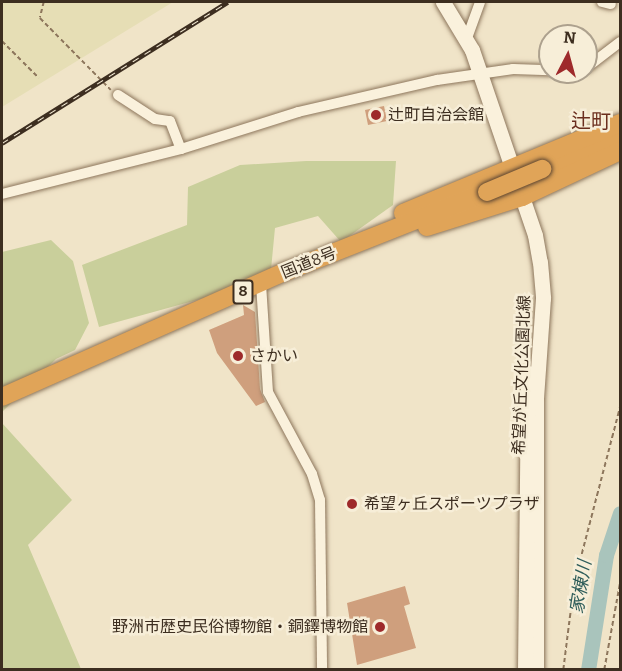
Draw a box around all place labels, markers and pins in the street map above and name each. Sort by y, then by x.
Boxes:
place label: 辻町自治会館 [388,105,484,125]
marker: 辻町自治会館 [369,108,383,122]
place label: さかい [250,346,298,366]
marker: さかい [231,349,245,363]
place label: 希望ヶ丘スポーツプラザ [364,494,540,514]
marker: 希望ヶ丘スポーツプラザ [345,497,359,511]
place label: 野洲市歴史民俗博物館・銅鐸博物館 [112,617,368,637]
marker: 野洲市歴史民俗博物館・銅鐸博物館 [373,620,387,634]

